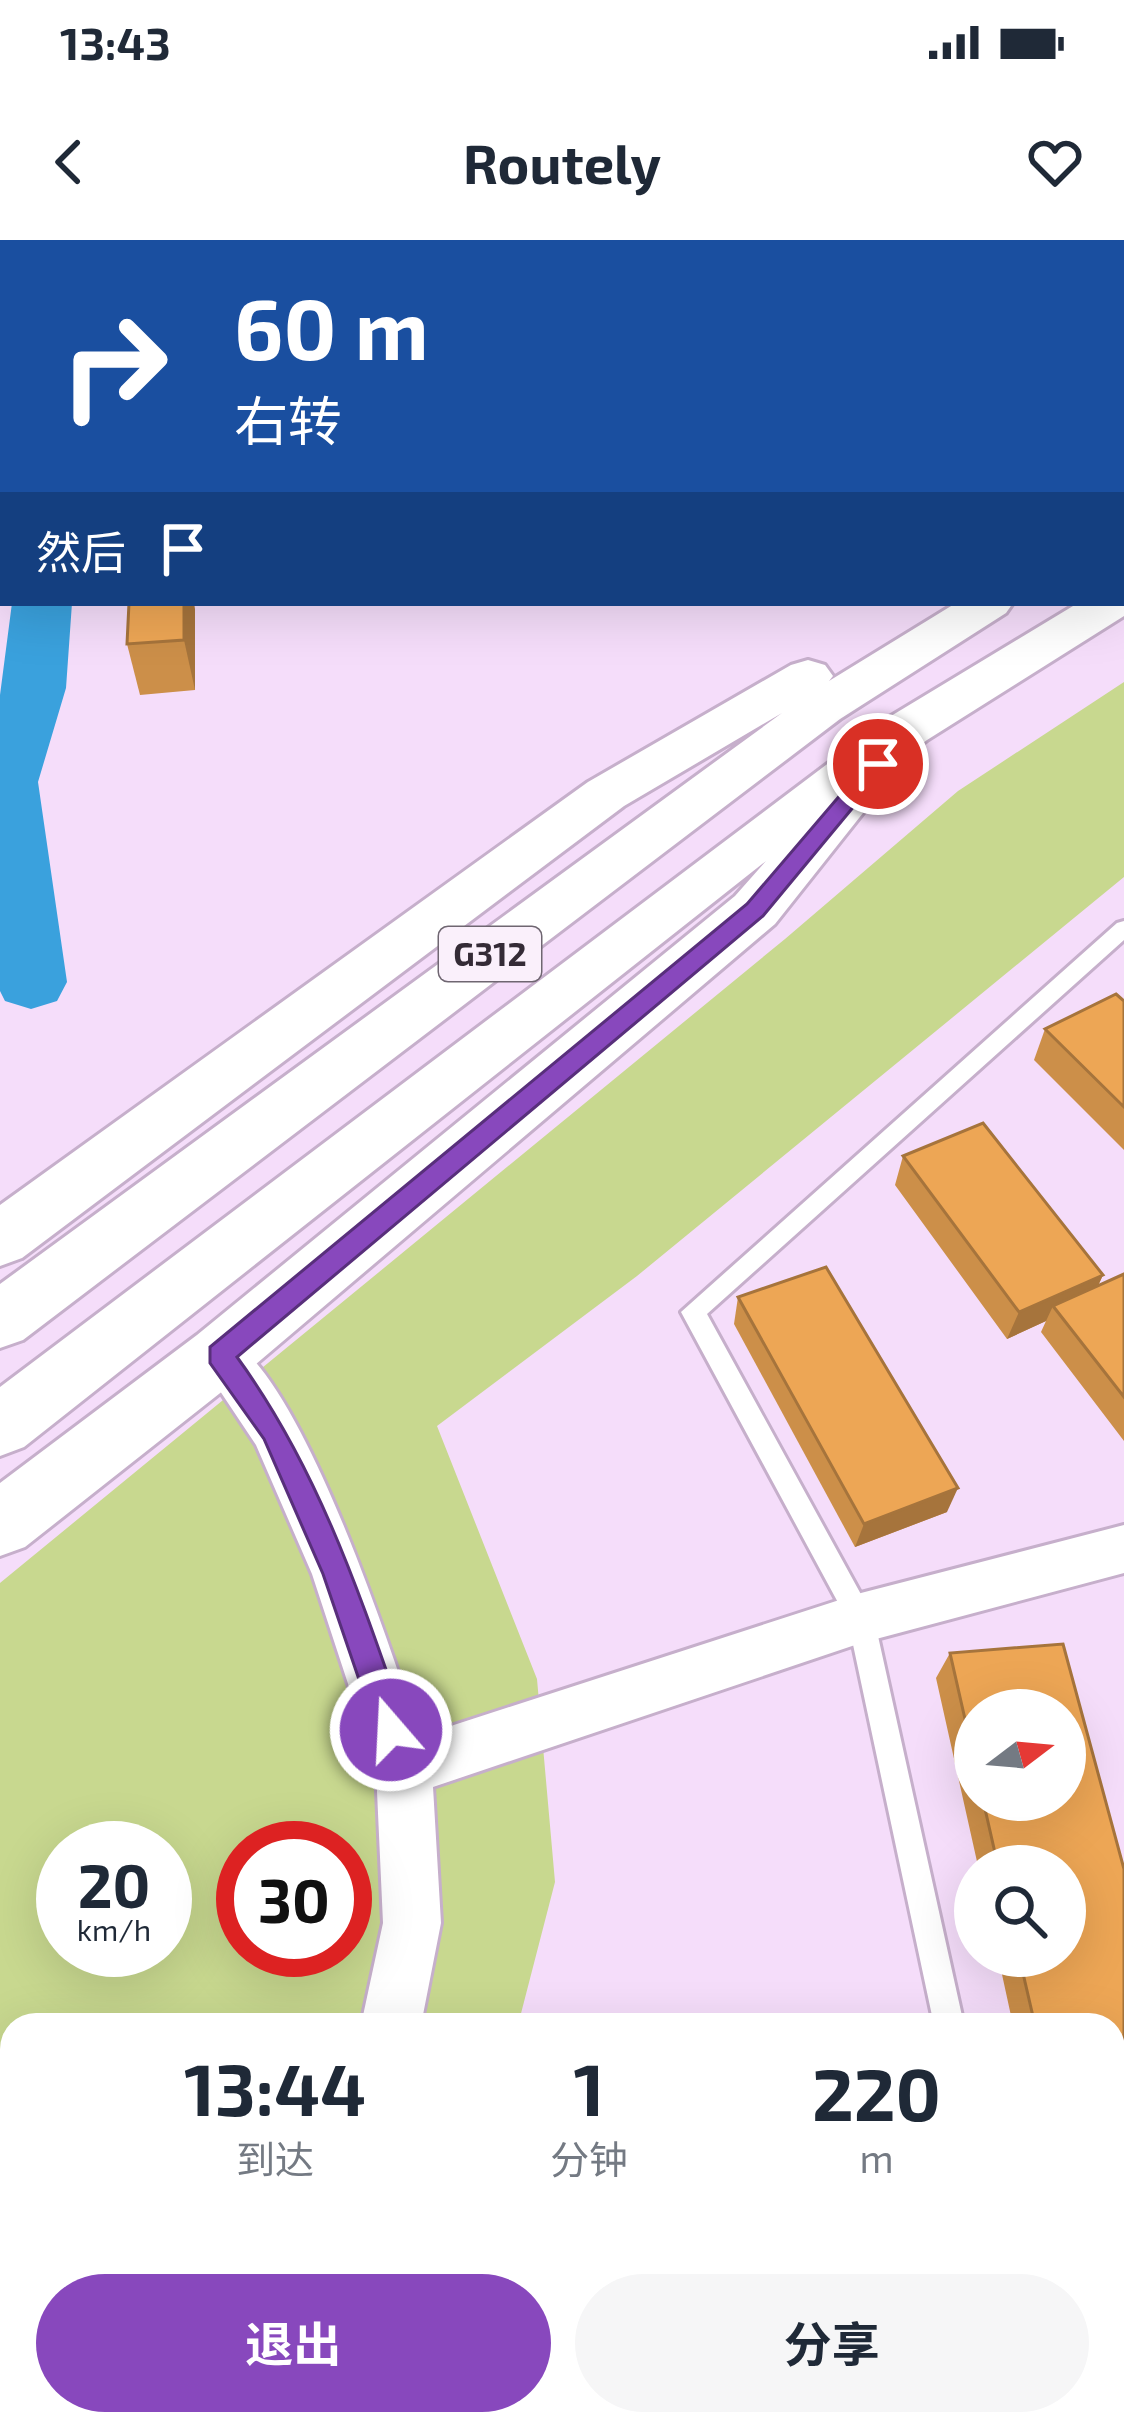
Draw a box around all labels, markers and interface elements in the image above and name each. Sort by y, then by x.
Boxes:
text: 13:43 [60,15,171,69]
icon: back [36,129,102,195]
icon: heart [1022,129,1088,195]
text: Routely [463,130,661,195]
text: 60 m [234,276,429,377]
icon: right [36,288,192,444]
text: 右转 [234,387,342,452]
icon: arrive [150,516,216,582]
text: 然后 [36,524,126,578]
pin [827,713,929,815]
icon: arrive [845,731,911,797]
road number: G312 [439,927,541,981]
position arrow [328,1667,454,1793]
north arrow [954,1689,1086,1821]
map controls [954,1689,1086,1977]
speed limit sign: 30 [216,1821,372,1977]
button: search [954,1845,1086,1977]
text: 20 [78,1848,150,1920]
text: km/h [77,1911,151,1947]
text: 13:44 [184,2044,366,2130]
text: 1 [573,2044,605,2130]
text: 220 [812,2049,941,2135]
text: m [859,2134,894,2181]
text: 到达 [236,2135,314,2182]
text: 分钟 [550,2135,628,2182]
button: 退出 [36,2274,551,2412]
button: 分享 [575,2274,1089,2412]

